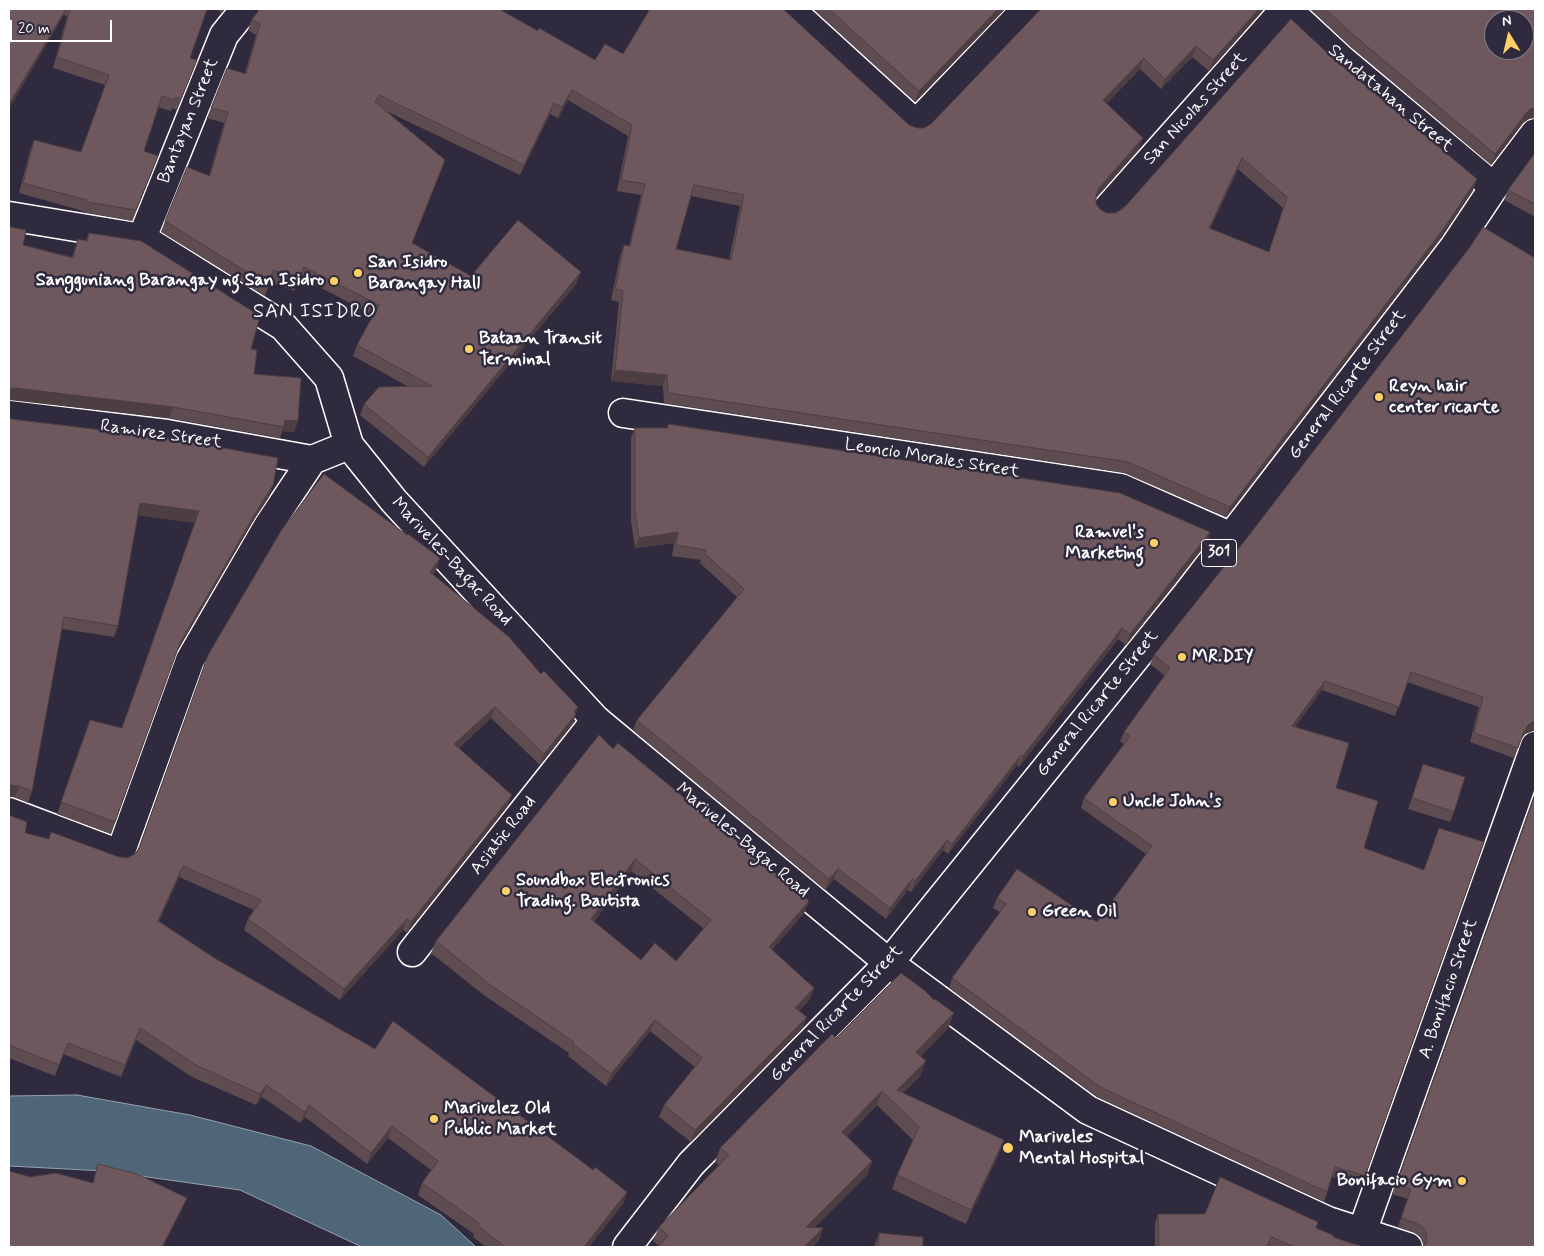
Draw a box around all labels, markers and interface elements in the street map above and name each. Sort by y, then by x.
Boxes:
scale bar [12,10,115,42]
north arrow [1484,10,1534,60]
text: N [1501,12,1513,31]
text: 20 m [18,19,50,39]
street label: Sandatahan Street [1323,40,1457,158]
street label: San Nicolas Street [1140,48,1252,170]
street label: Bantayan Street [154,55,224,187]
place label: San Isidro Barangay Hall [368,252,480,294]
marker: San Isidro Barangay Hall [352,267,364,279]
place label: Sangguniang Barangay ng San Isidro [36,270,324,292]
marker: Sangguniang Barangay ng San Isidro [328,275,340,287]
district label: SAN ISIDRO [251,301,379,325]
street label: General Ricarte Street [1285,306,1411,464]
place label: Bataan Transit Terminal [479,328,602,370]
marker: Bataan Transit Terminal [463,343,475,355]
place label: Reyn hair center ricarte [1389,376,1500,418]
marker: Reyn hair center ricarte [1373,391,1385,403]
street label: Ramirez Street [99,416,223,454]
street label: Leoncio Morales Street [843,435,1021,483]
street label: Mariveles-Bagac Road [386,493,516,631]
place label: Ramvel's Marketing [1065,522,1144,564]
marker: Ramvel's Marketing [1148,537,1160,549]
road number: 301 [1202,540,1236,566]
street label: General Ricarte Street [1032,626,1164,782]
place label: MR.DIY [1192,646,1253,668]
marker: MR.DIY [1176,651,1188,663]
street label: Mariveles-Bagac Road [671,779,813,903]
place label: Uncle John's [1123,791,1221,813]
street label: Asiatic Road [466,792,542,880]
marker: Uncle John's [1107,796,1119,808]
place label: Soundbox Electronics Trading. Bautista [516,870,670,912]
marker: Soundbox Electronics Trading. Bautista [500,885,512,897]
place label: Green Oil [1042,901,1117,923]
marker: Green Oil [1026,906,1038,918]
street label: A. Bonifacio Street [1415,916,1483,1062]
street label: General Ricarte Street [766,941,908,1087]
place label: Marivelez Old Public Market [444,1098,557,1140]
marker: Marivelez Old Public Market [428,1113,440,1125]
place label: Mariveles Mental Hospital [1019,1127,1144,1170]
marker: Mariveles Mental Hospital [1001,1141,1015,1155]
place label: Bonifacio Gym [1337,1170,1452,1192]
marker: Bonifacio Gym [1456,1175,1468,1187]

